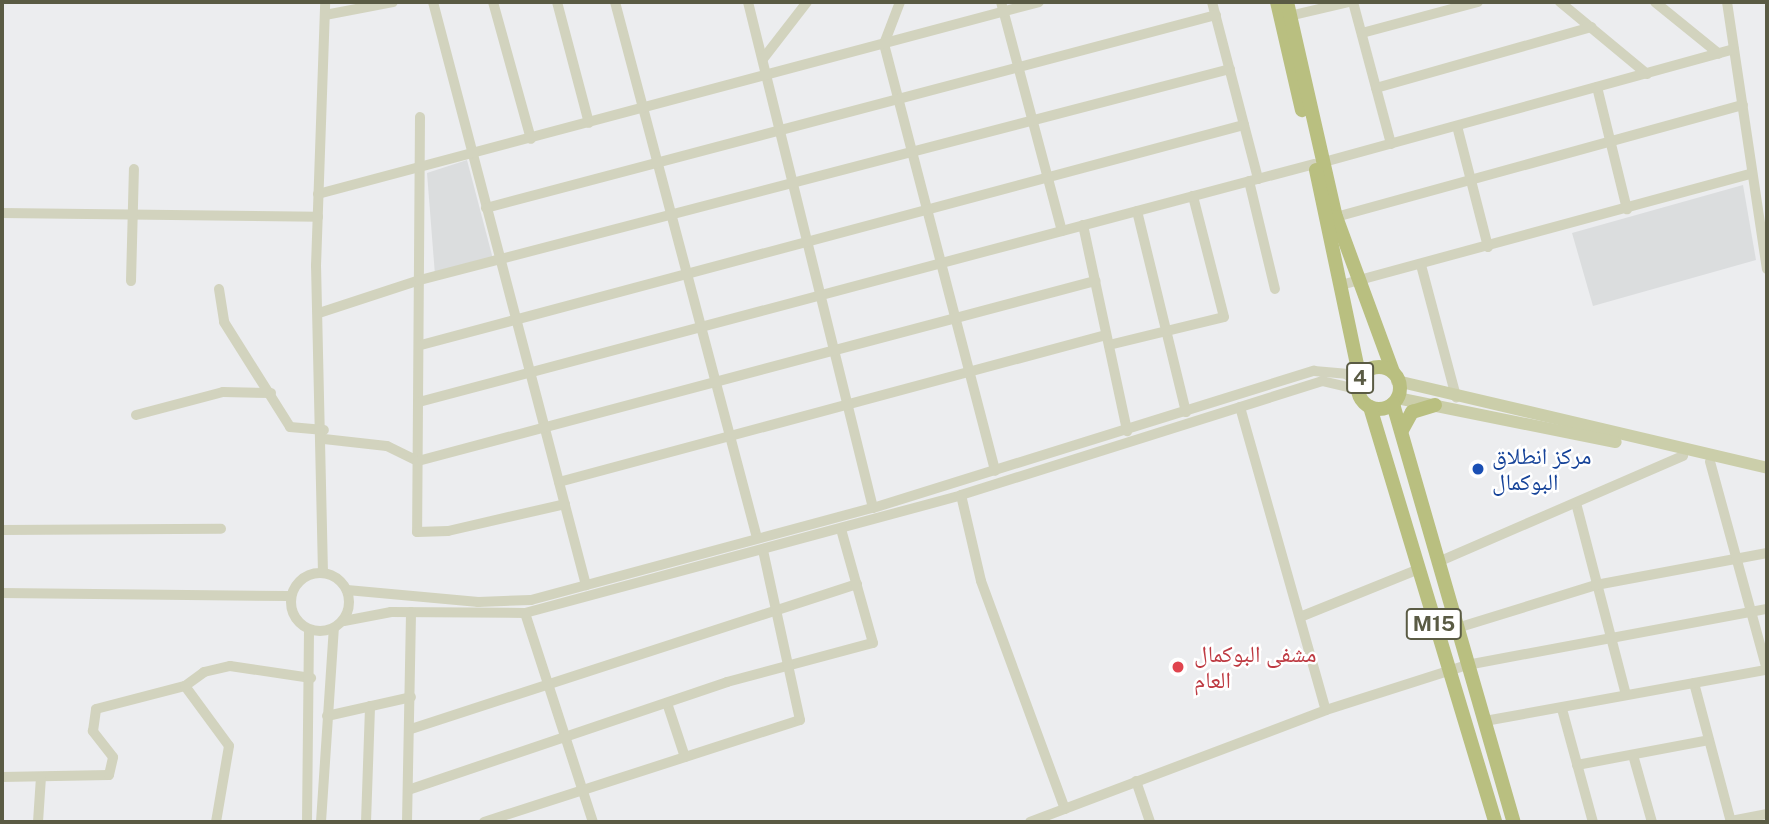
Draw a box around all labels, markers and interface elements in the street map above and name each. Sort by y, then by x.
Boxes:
road number: 4 [1346,360,1374,396]
place label: مركز انطلاق البوكمال [1492,442,1591,496]
marker: مركز انطلاق البوكمال [1470,461,1486,477]
road number: M15 [1404,606,1464,642]
place label: مشفى البوكمال العام [1194,640,1316,694]
marker: مشفى البوكمال العام [1168,657,1188,677]

